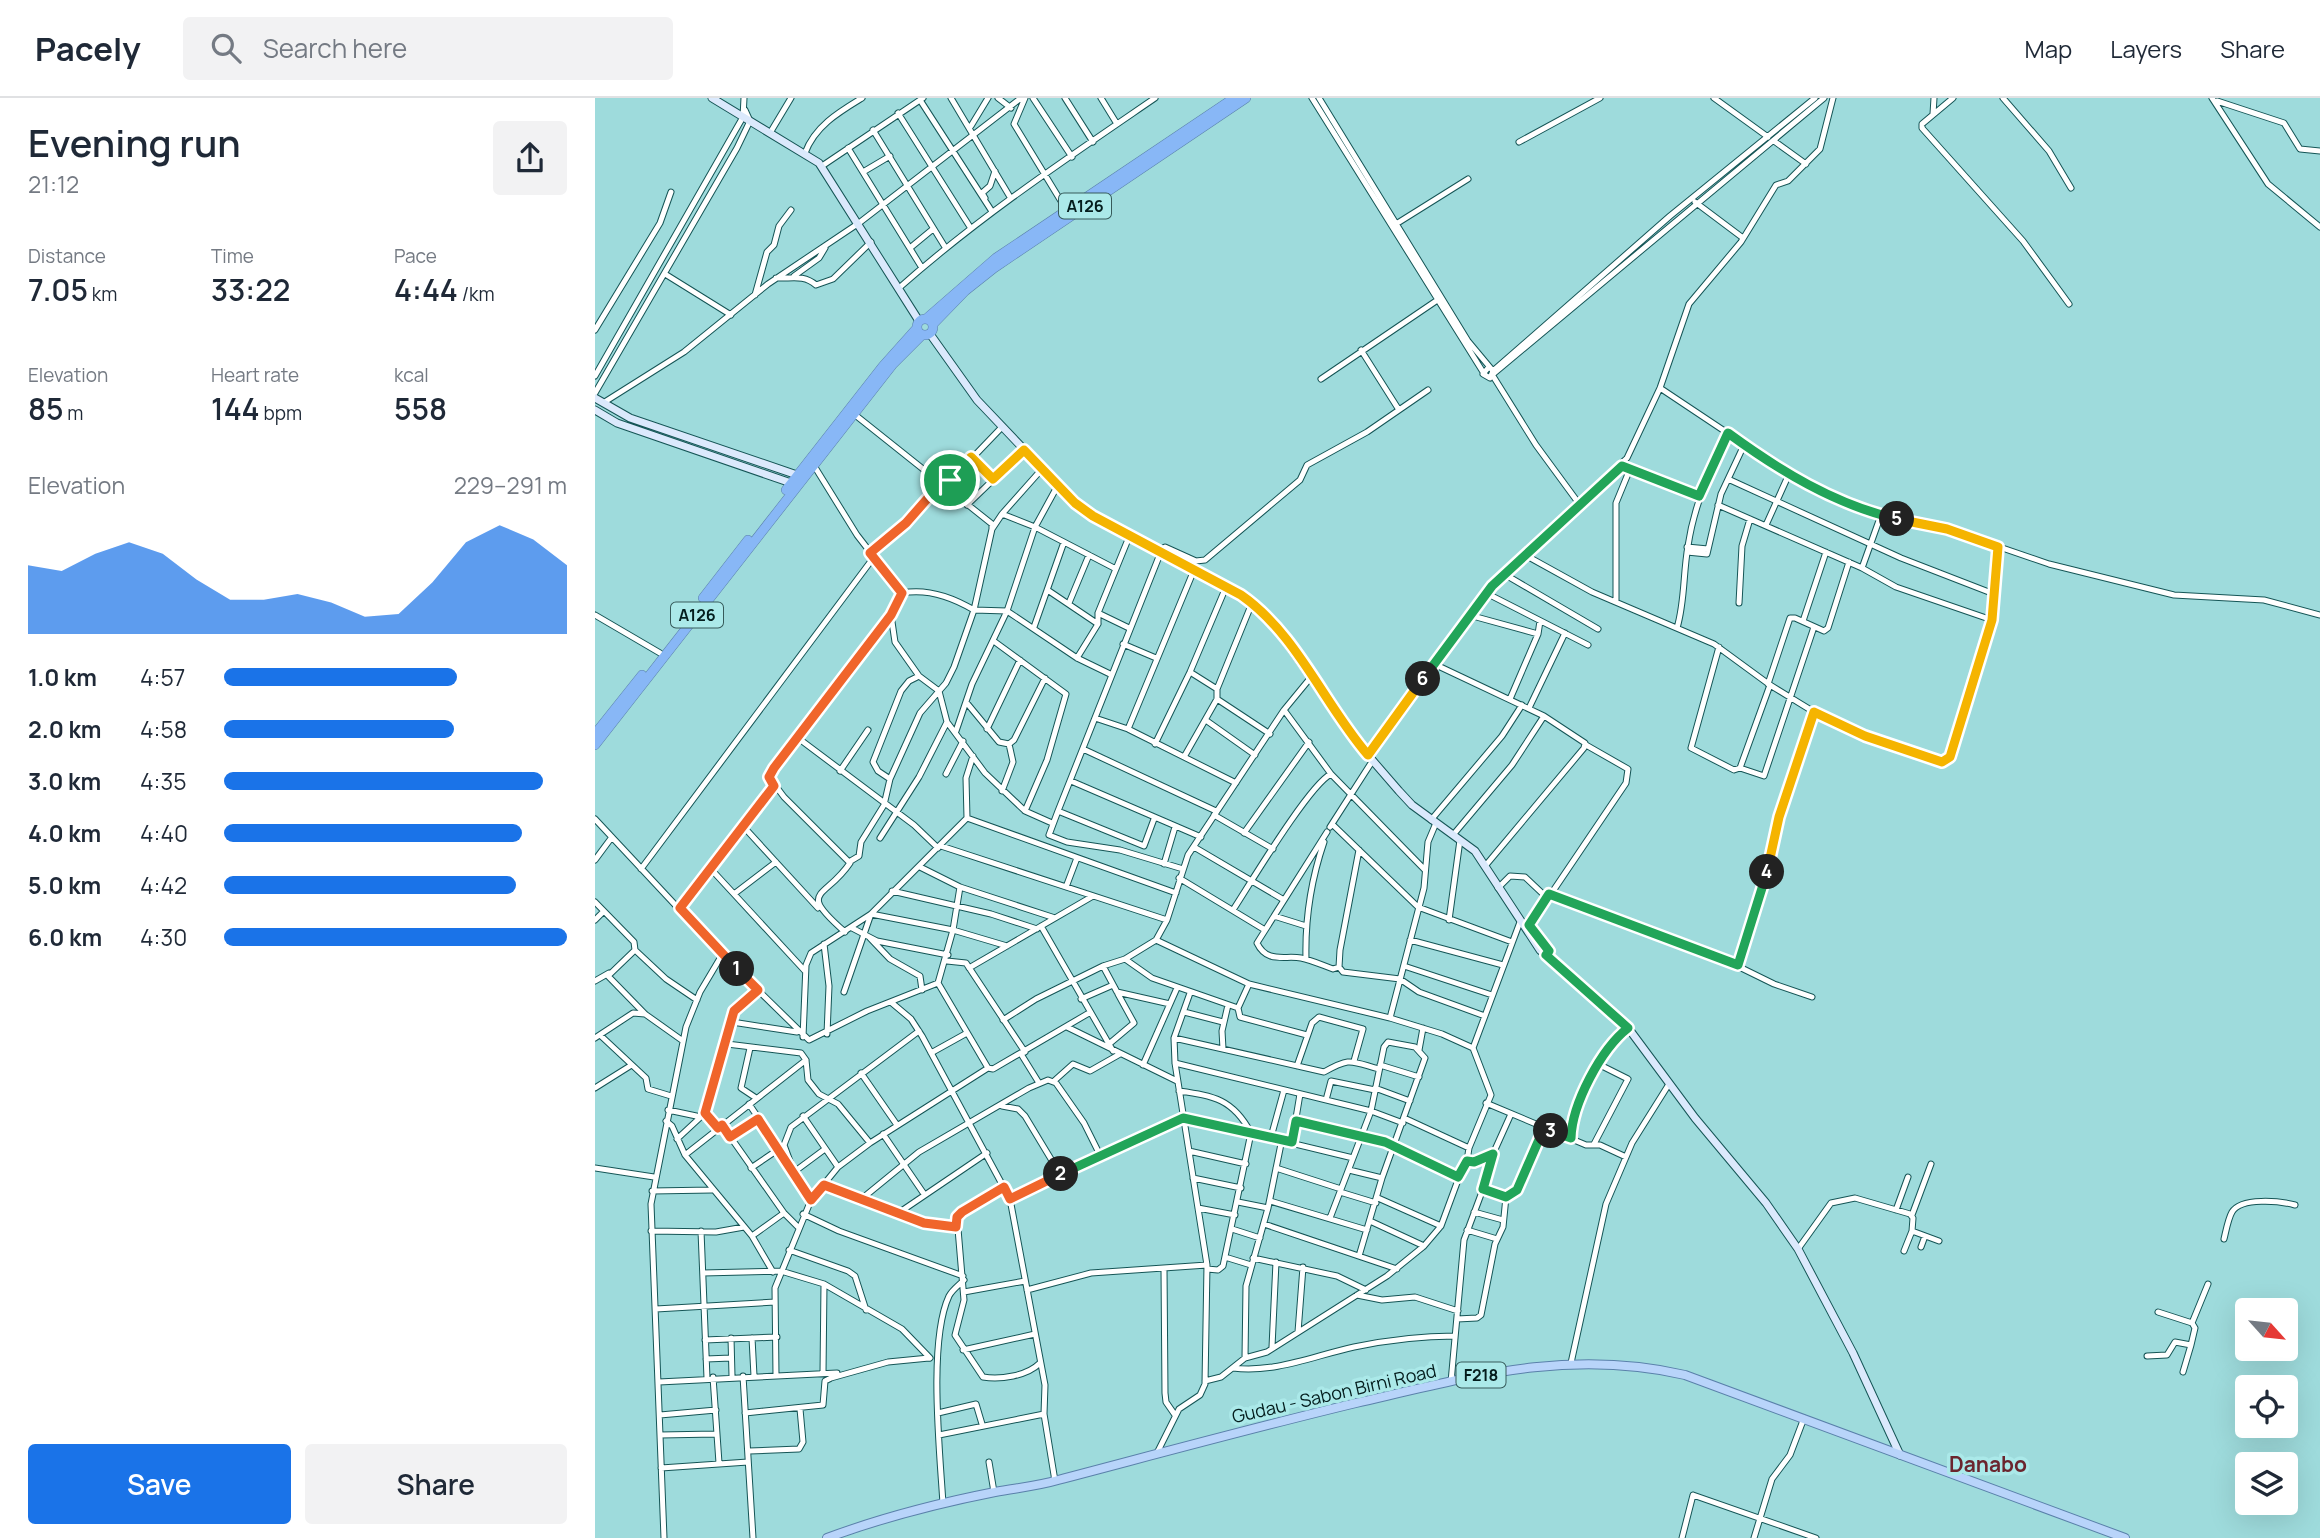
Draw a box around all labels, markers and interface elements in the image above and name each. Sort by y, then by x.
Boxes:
search box [183,17,673,80]
text: Pacely [35,26,141,71]
icon: search [207,29,245,67]
text: Search here [263,30,407,66]
text: Map [2025,32,2072,65]
text: Layers [2110,32,2182,65]
text: Share [2220,32,2285,65]
text: Evening run [28,116,241,168]
button: share [493,121,567,195]
text: 21:12 [28,168,79,200]
road number: A126 [1059,194,1111,218]
text: Distance [28,243,106,269]
text: Time [211,243,254,269]
text: Pace [394,243,437,269]
text: 7.05 [28,269,88,310]
text: 33:22 [211,269,290,310]
text: 4:44 [394,269,458,310]
text: km [88,281,117,307]
text: /km [458,281,495,307]
text: Elevation [28,362,108,388]
text: Heart rate [211,362,299,388]
text: kcal [394,362,429,388]
text: 85 [28,388,64,429]
text: 144 [211,388,260,429]
text: 558 [394,388,447,429]
text: m [64,400,83,426]
text: bpm [260,400,302,426]
pin [920,450,980,510]
icon: arrive [931,461,969,499]
text: Elevation [28,469,125,501]
text: 229–291 m [454,469,567,501]
pin: 5 [1879,502,1915,536]
text: 5 [1891,505,1902,531]
road number: A126 [671,602,723,628]
text: 1.0 km [28,661,97,693]
text: 4:57 [140,661,185,693]
pin: 6 [1405,662,1441,696]
text: 6 [1417,665,1428,691]
text: 2.0 km [28,713,101,745]
text: 4:58 [140,713,187,745]
text: 3.0 km [28,765,101,797]
text: 4:35 [140,765,186,797]
text: 4.0 km [28,817,101,849]
text: 4:40 [140,817,188,849]
pin: 4 [1749,854,1785,890]
text: 4 [1761,858,1772,884]
text: 5.0 km [28,869,101,901]
text: 4:42 [140,869,187,901]
text: 6.0 km [28,921,102,953]
text: 4:30 [140,921,187,953]
pin: 1 [719,952,755,986]
text: 1 [732,955,741,981]
pin: 3 [1534,1114,1569,1148]
text: 3 [1545,1117,1556,1143]
pin: 2 [1043,1156,1079,1192]
text: 2 [1055,1160,1066,1186]
north arrow [2235,1298,2298,1362]
map controls [2235,1298,2298,1515]
street label: Gudau - Sabon Birni Road [1229,1358,1439,1428]
road number: F218 [1457,1362,1505,1387]
button: locate [2235,1375,2298,1438]
button: Save [28,1444,291,1524]
button: Share [305,1444,567,1524]
district label: Danabo [1949,1450,2027,1478]
button: layers [2235,1452,2298,1515]

